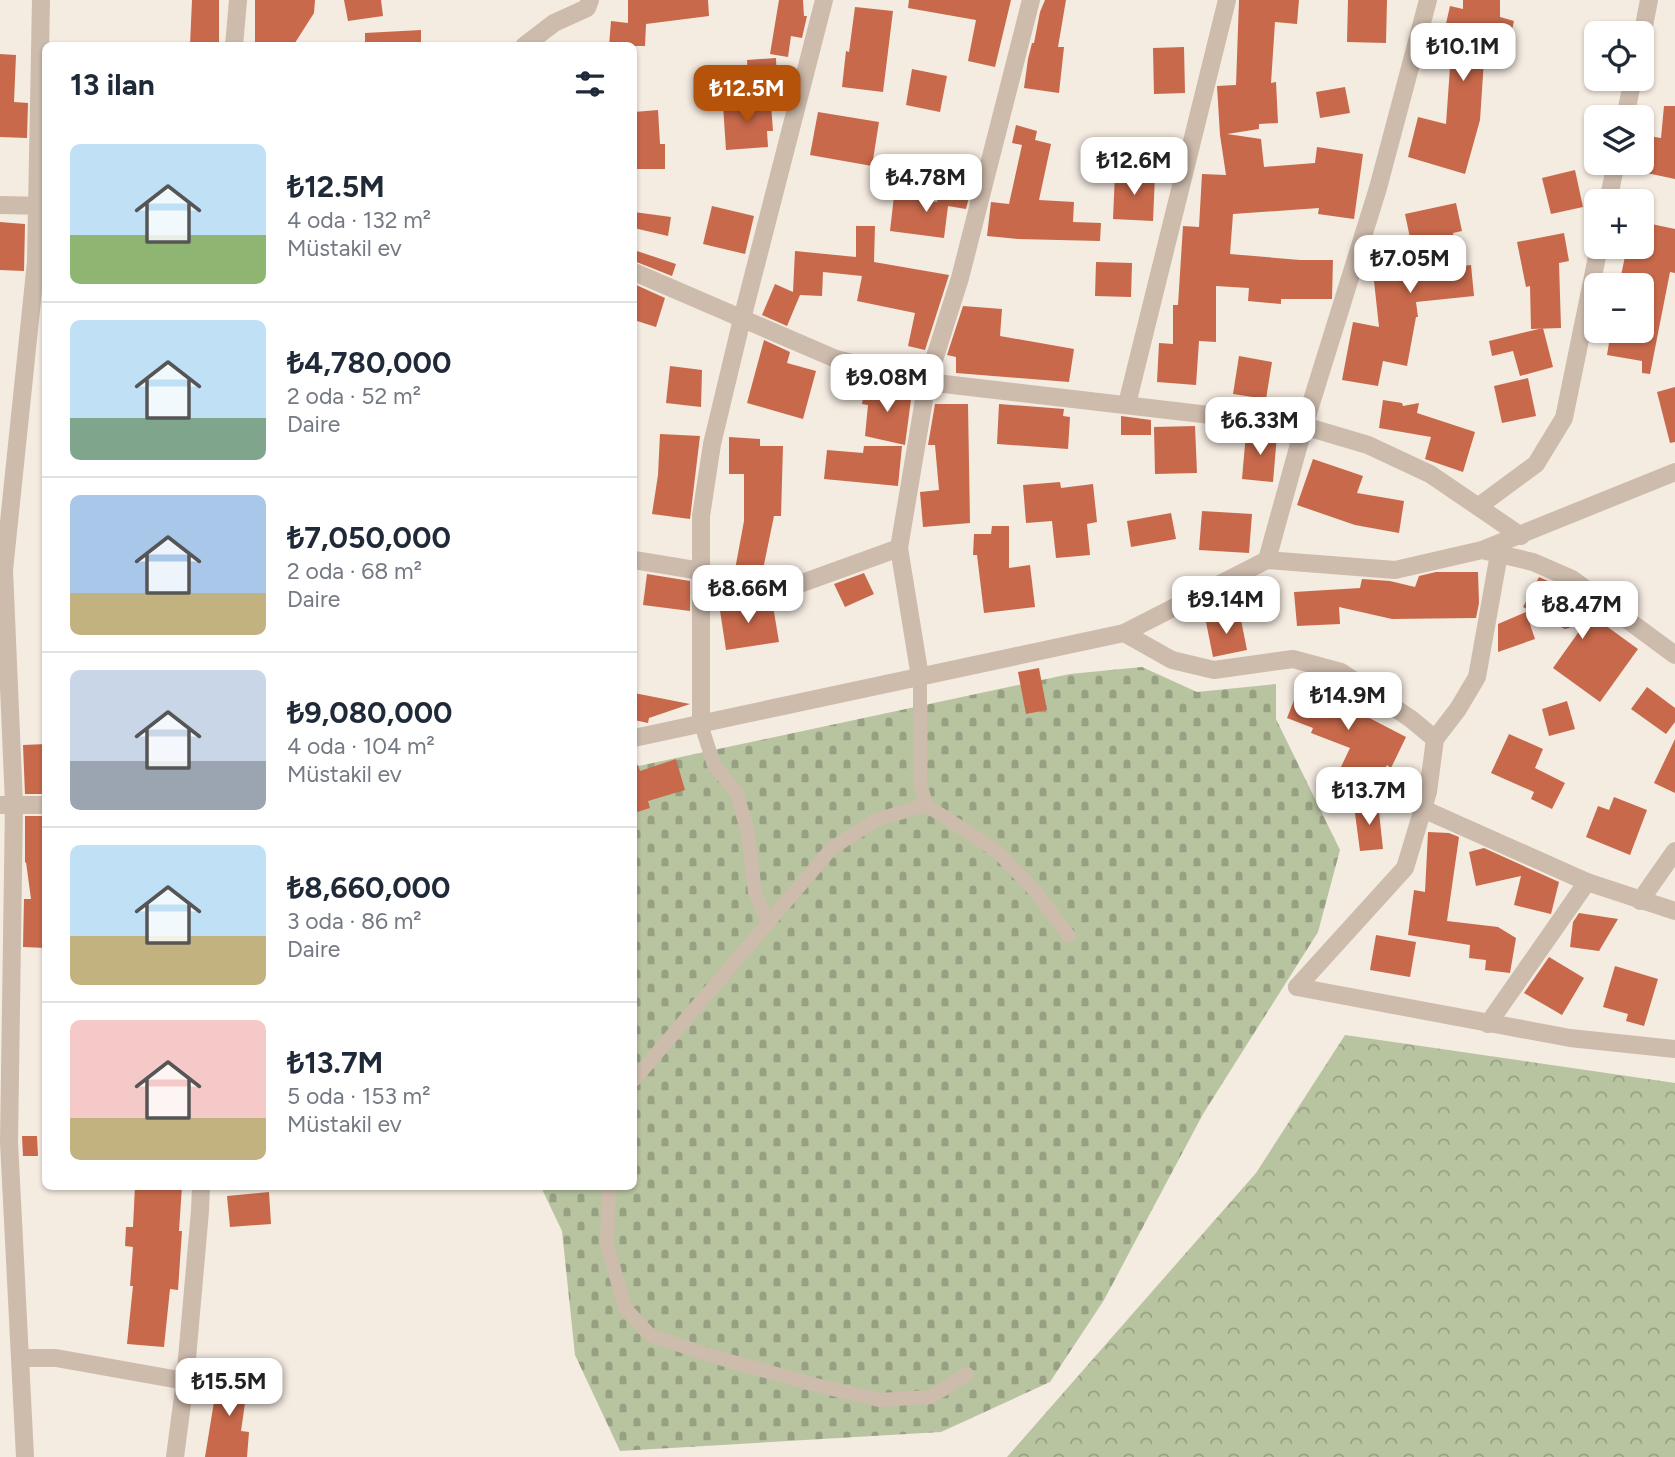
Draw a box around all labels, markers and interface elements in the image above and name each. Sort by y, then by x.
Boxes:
map controls [1584,21,1654,343]
button: locate [1584,21,1654,91]
pin: ₺10.1M [1406,24,1520,83]
text: ₺10.1M [1427,32,1499,60]
icon: filters [571,65,609,103]
text: 13 ilan [70,66,155,103]
pin: ₺12.5M [690,66,804,125]
text: ₺12.5M [710,74,784,102]
button: layers [1584,105,1654,175]
pin: ₺12.6M [1077,138,1191,197]
text: ₺12.6M [1097,146,1171,174]
pin: ₺4.78M [869,154,983,214]
text: ₺4.78M [886,163,966,191]
text: ₺12.5M [287,168,385,205]
icon: home [126,172,210,256]
button: + [1584,189,1654,259]
text: 4 oda · 132 m² [287,206,431,234]
text: Müstakil ev [287,234,402,262]
pin: ₺7.05M [1353,236,1467,295]
text: ₺7.05M [1370,244,1450,272]
button: − [1584,273,1654,343]
text: ₺4,780,000 [287,344,451,381]
icon: home [126,348,210,432]
pin: ₺9.08M [830,354,944,414]
text: ₺9.08M [847,363,927,391]
text: 2 oda · 52 m² [287,382,421,410]
pin: ₺6.33M [1203,398,1317,457]
text: ₺6.33M [1221,406,1299,434]
text: Daire [287,410,340,438]
text: ₺7,050,000 [287,519,451,556]
icon: home [126,523,210,607]
text: 2 oda · 68 m² [287,557,422,585]
pin: ₺8.66M [691,566,805,625]
text: ₺8.66M [708,574,788,602]
pin: ₺9.14M [1169,576,1283,636]
pin: ₺8.47M [1525,582,1639,641]
text: Daire [287,585,340,613]
text: ₺9.14M [1188,585,1264,613]
text: ₺8.47M [1542,590,1622,618]
pin: ₺14.9M [1291,672,1405,732]
text: ₺14.9M [1310,681,1386,709]
text: ₺9,080,000 [287,694,453,731]
icon: home [126,698,210,782]
text: 4 oda · 104 m² [287,732,435,760]
text: Müstakil ev [287,760,402,788]
pin: ₺13.7M [1312,768,1426,827]
text: ₺13.7M [1332,776,1406,804]
text: ₺8,660,000 [287,869,451,906]
icon: home [126,873,210,957]
text: 3 oda · 86 m² [287,907,422,935]
text: Daire [287,935,340,963]
text: ₺13.7M [287,1044,383,1081]
icon: home [126,1048,210,1132]
text: 5 oda · 153 m² [287,1082,430,1110]
text: Müstakil ev [287,1110,402,1138]
pin: ₺15.5M [172,1358,286,1418]
text: ₺15.5M [191,1367,267,1395]

